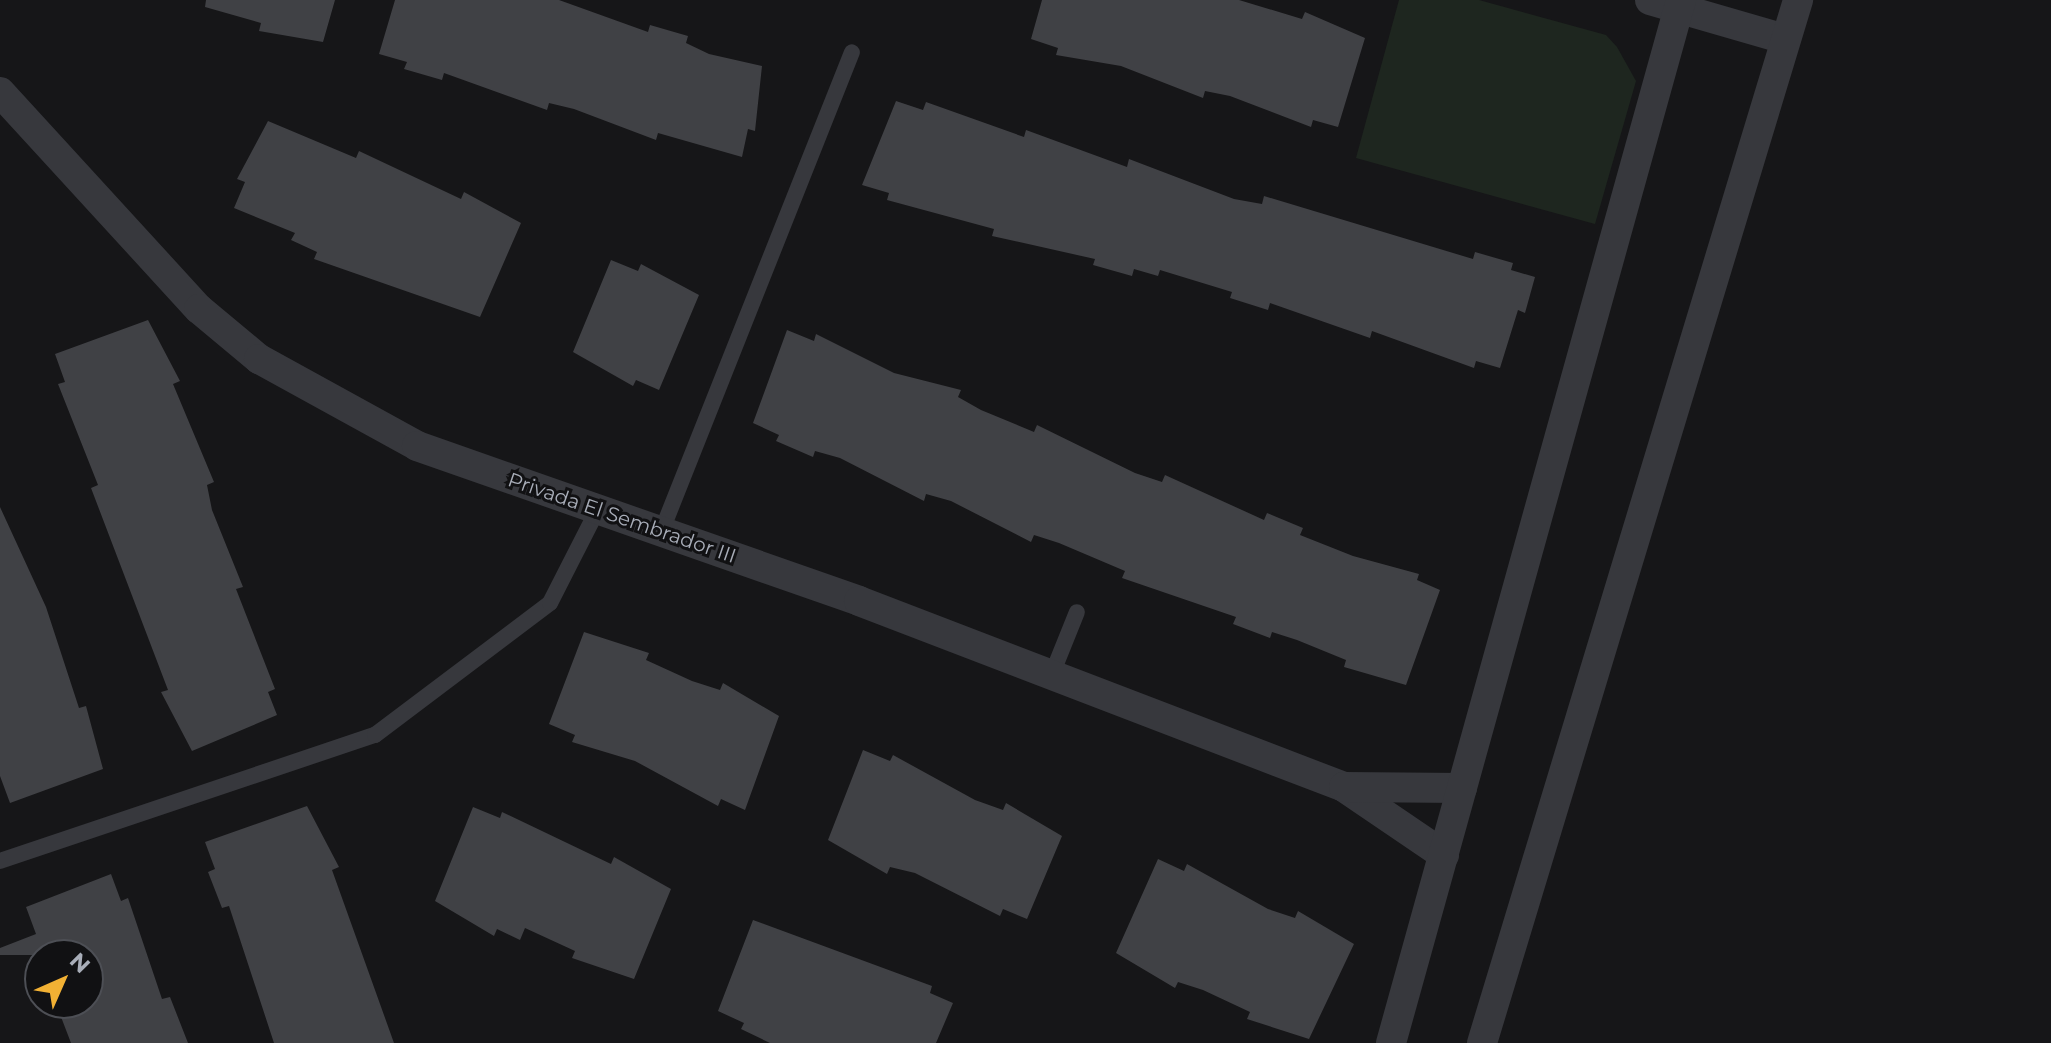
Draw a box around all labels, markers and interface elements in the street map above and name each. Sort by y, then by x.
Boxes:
street label: Privada El Sembrador III [505,468,739,568]
north arrow [24,939,104,1019]
text: N [64,947,96,979]

